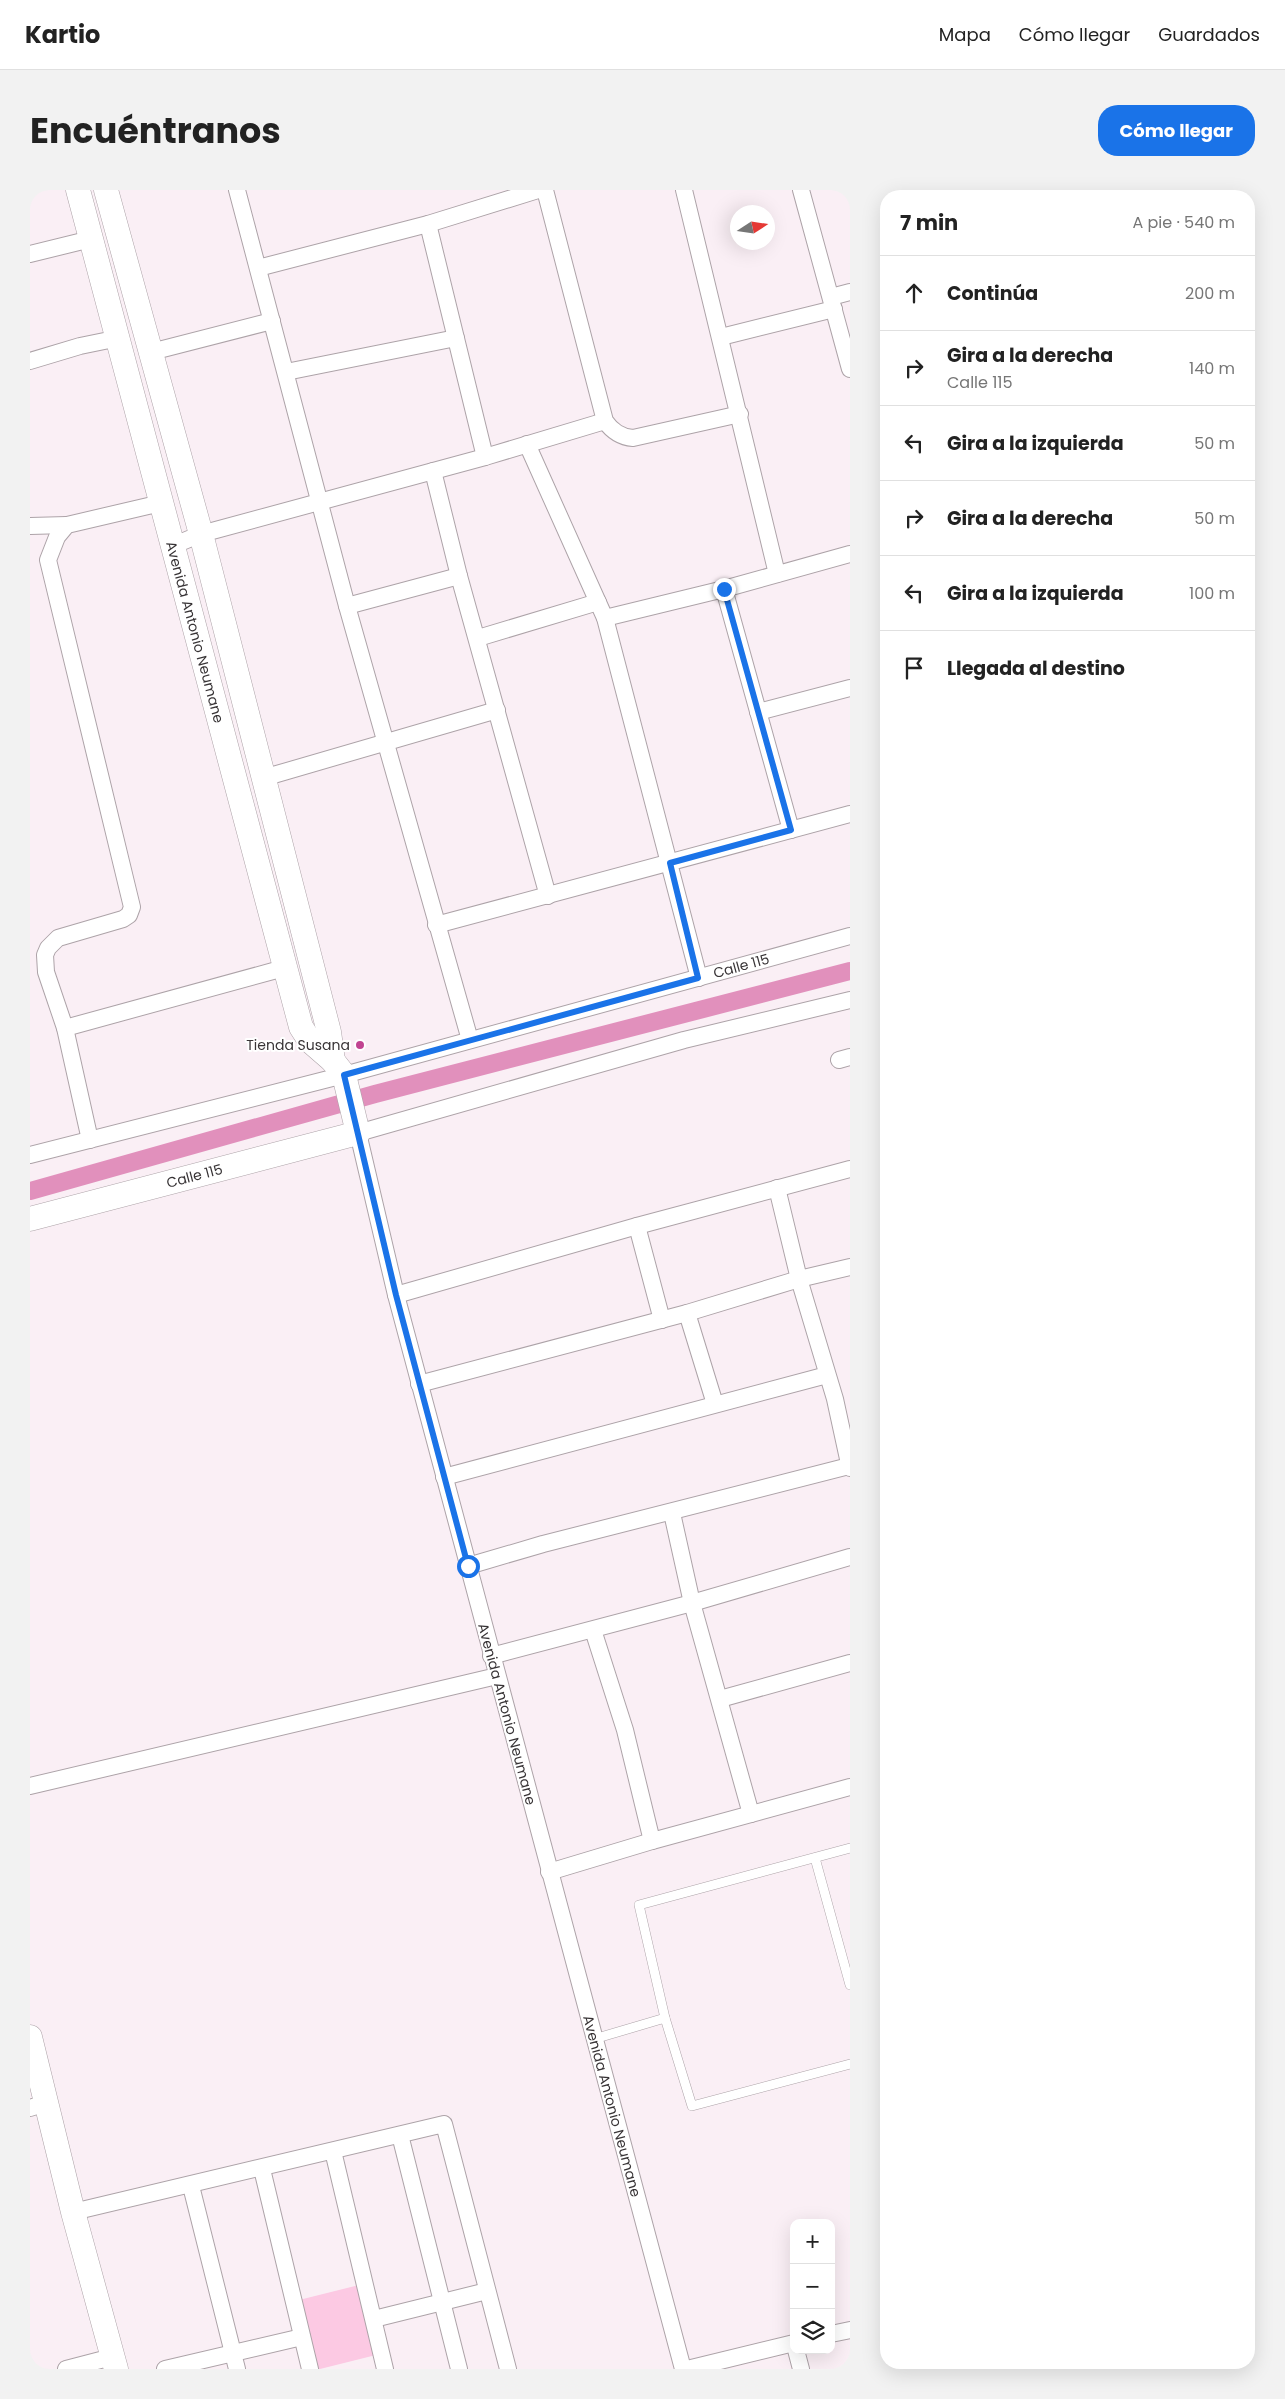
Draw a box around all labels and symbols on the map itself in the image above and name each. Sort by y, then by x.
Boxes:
north arrow [730,205,775,250]
street label: Avenida Antonio Neumane [161,539,229,725]
route end [713,578,736,601]
street label: Calle 115 [711,949,772,983]
place label: Tienda Susana [246,1035,350,1055]
marker: Tienda Susana [354,1039,366,1051]
street label: Calle 115 [164,1159,225,1193]
route start [457,1555,480,1578]
street label: Avenida Antonio Neumane [473,1621,541,1807]
street label: Avenida Antonio Neumane [578,2013,646,2199]

